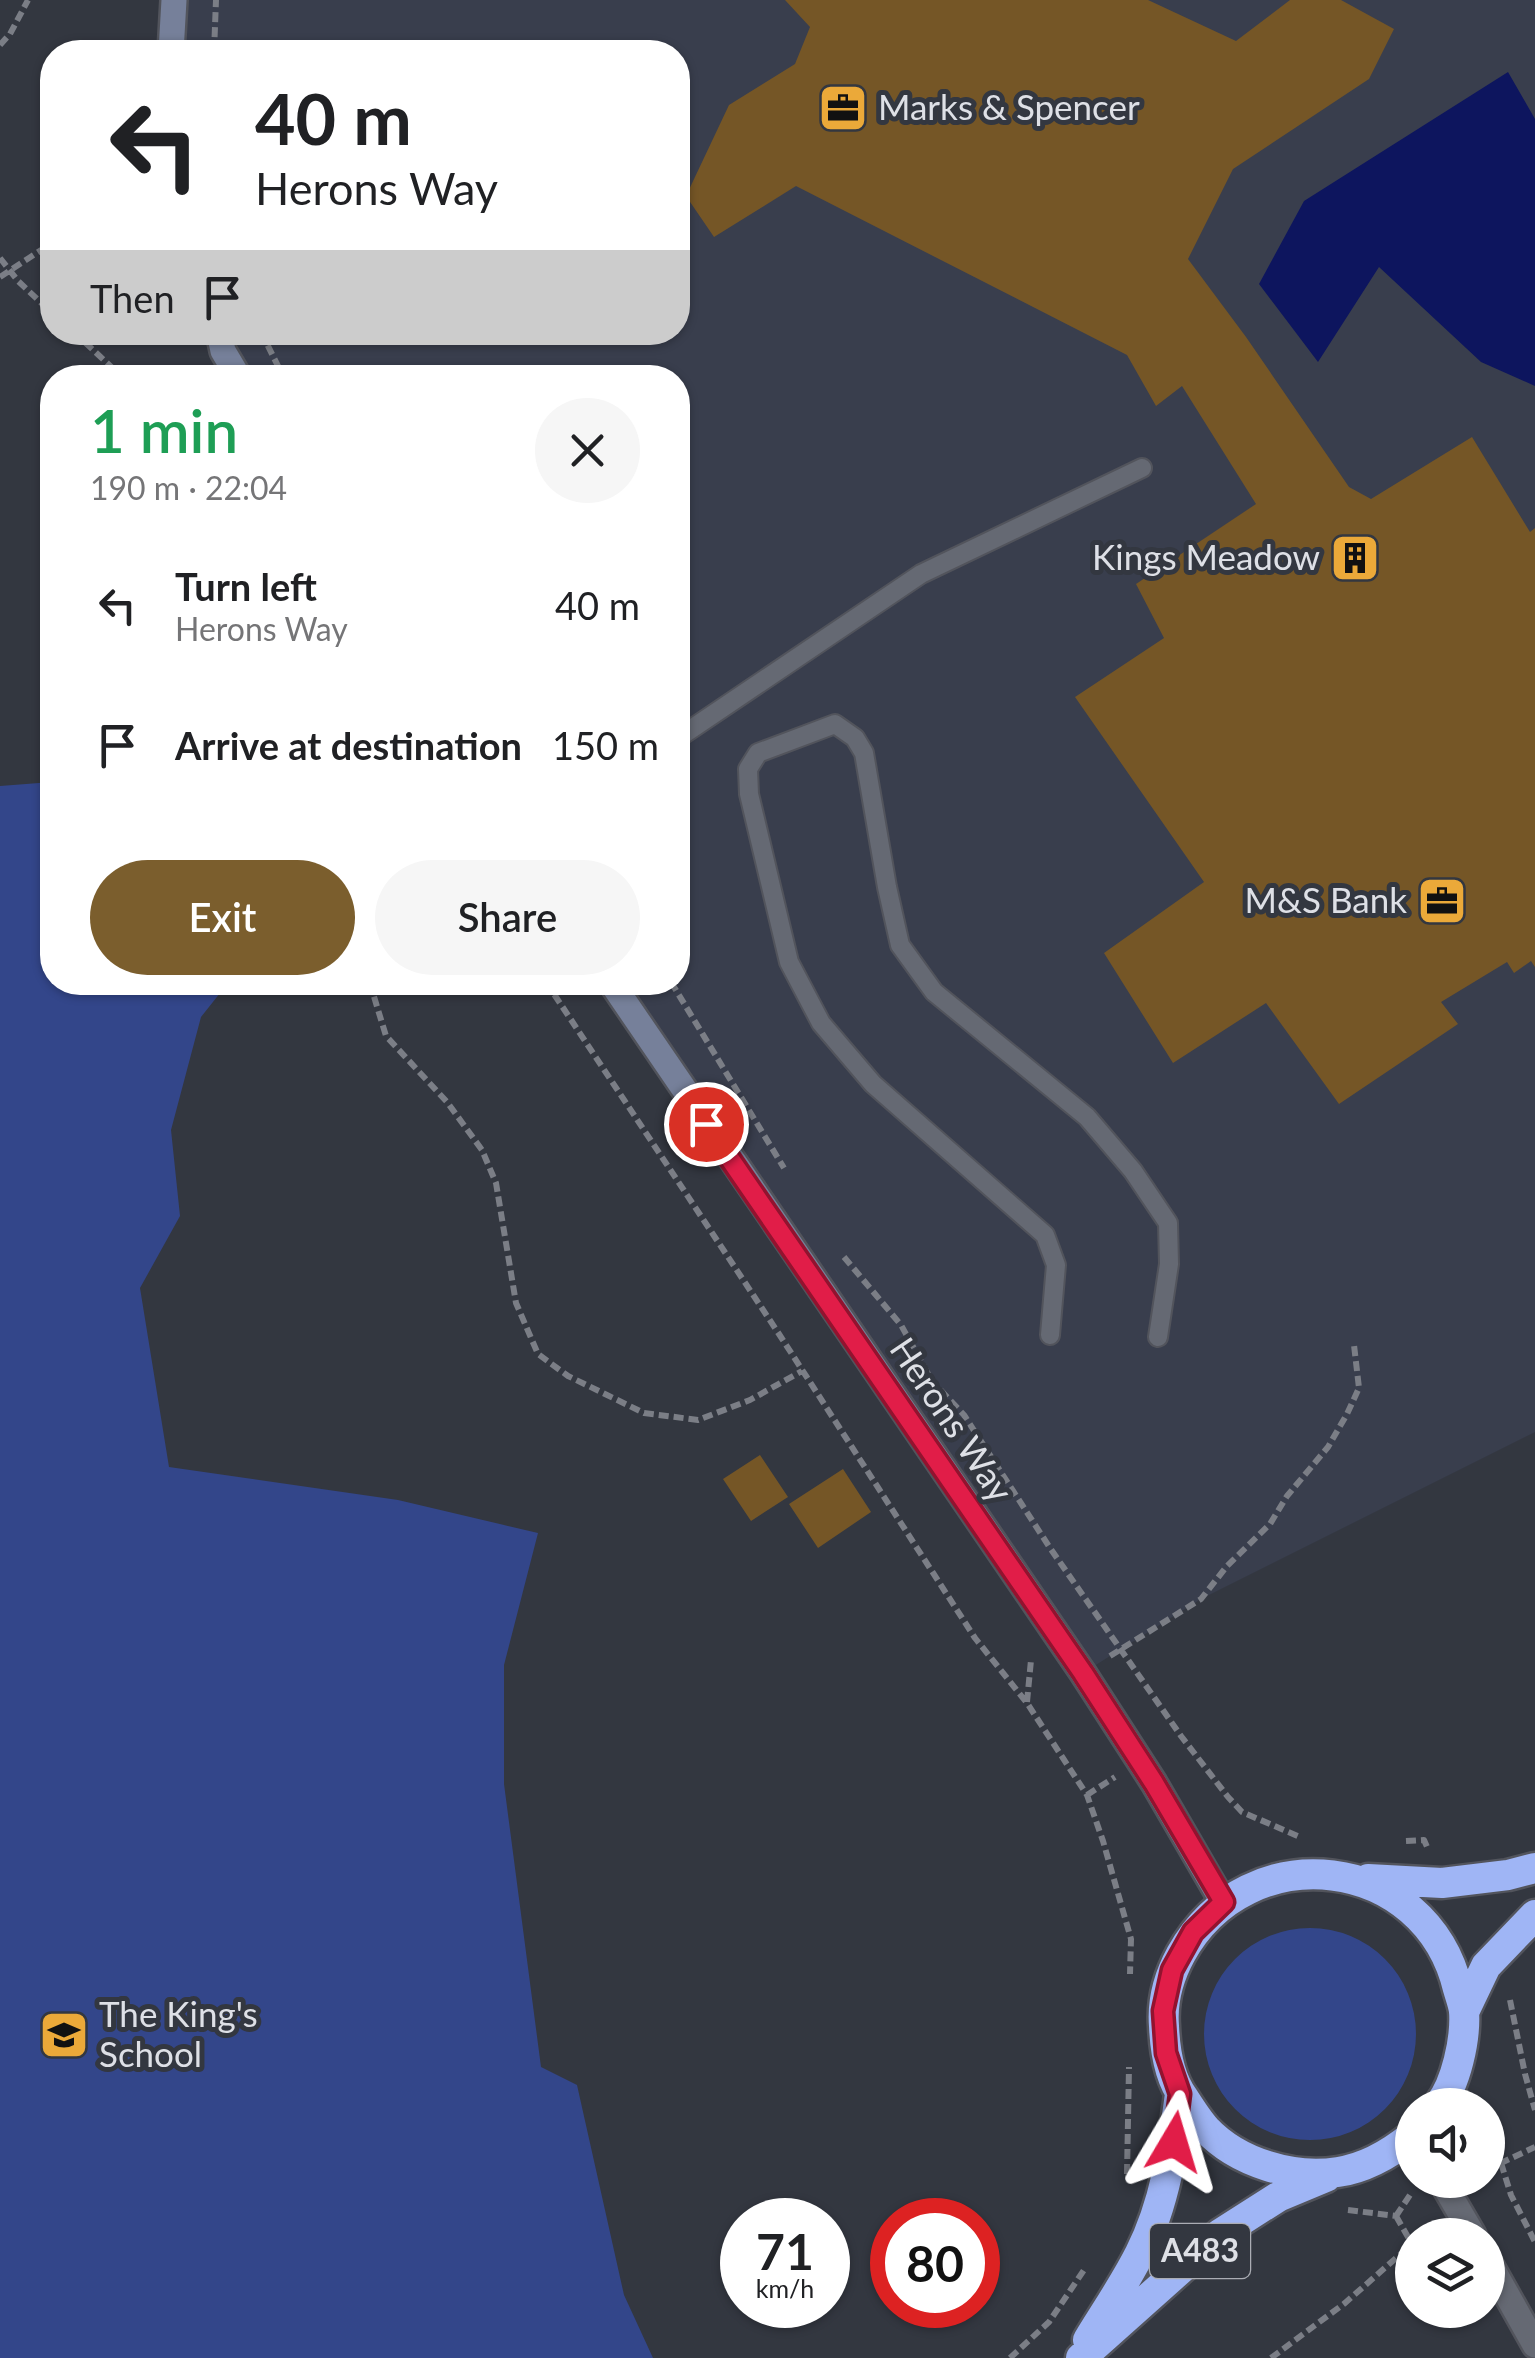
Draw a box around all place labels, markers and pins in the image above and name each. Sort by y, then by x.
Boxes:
office icon: Marks & Spencer [817,82,869,134]
place label: Marks & Spencer [878,85,1140,127]
building icon: Kings Meadow [1329,532,1381,584]
place label: Kings Meadow [1092,535,1320,577]
office icon: M&S Bank [1416,875,1468,927]
place label: M&S Bank [1245,878,1407,920]
pin [664,1082,749,1167]
place label: The King's School [99,1992,258,2074]
school or university icon: The King's School [38,2009,90,2061]

